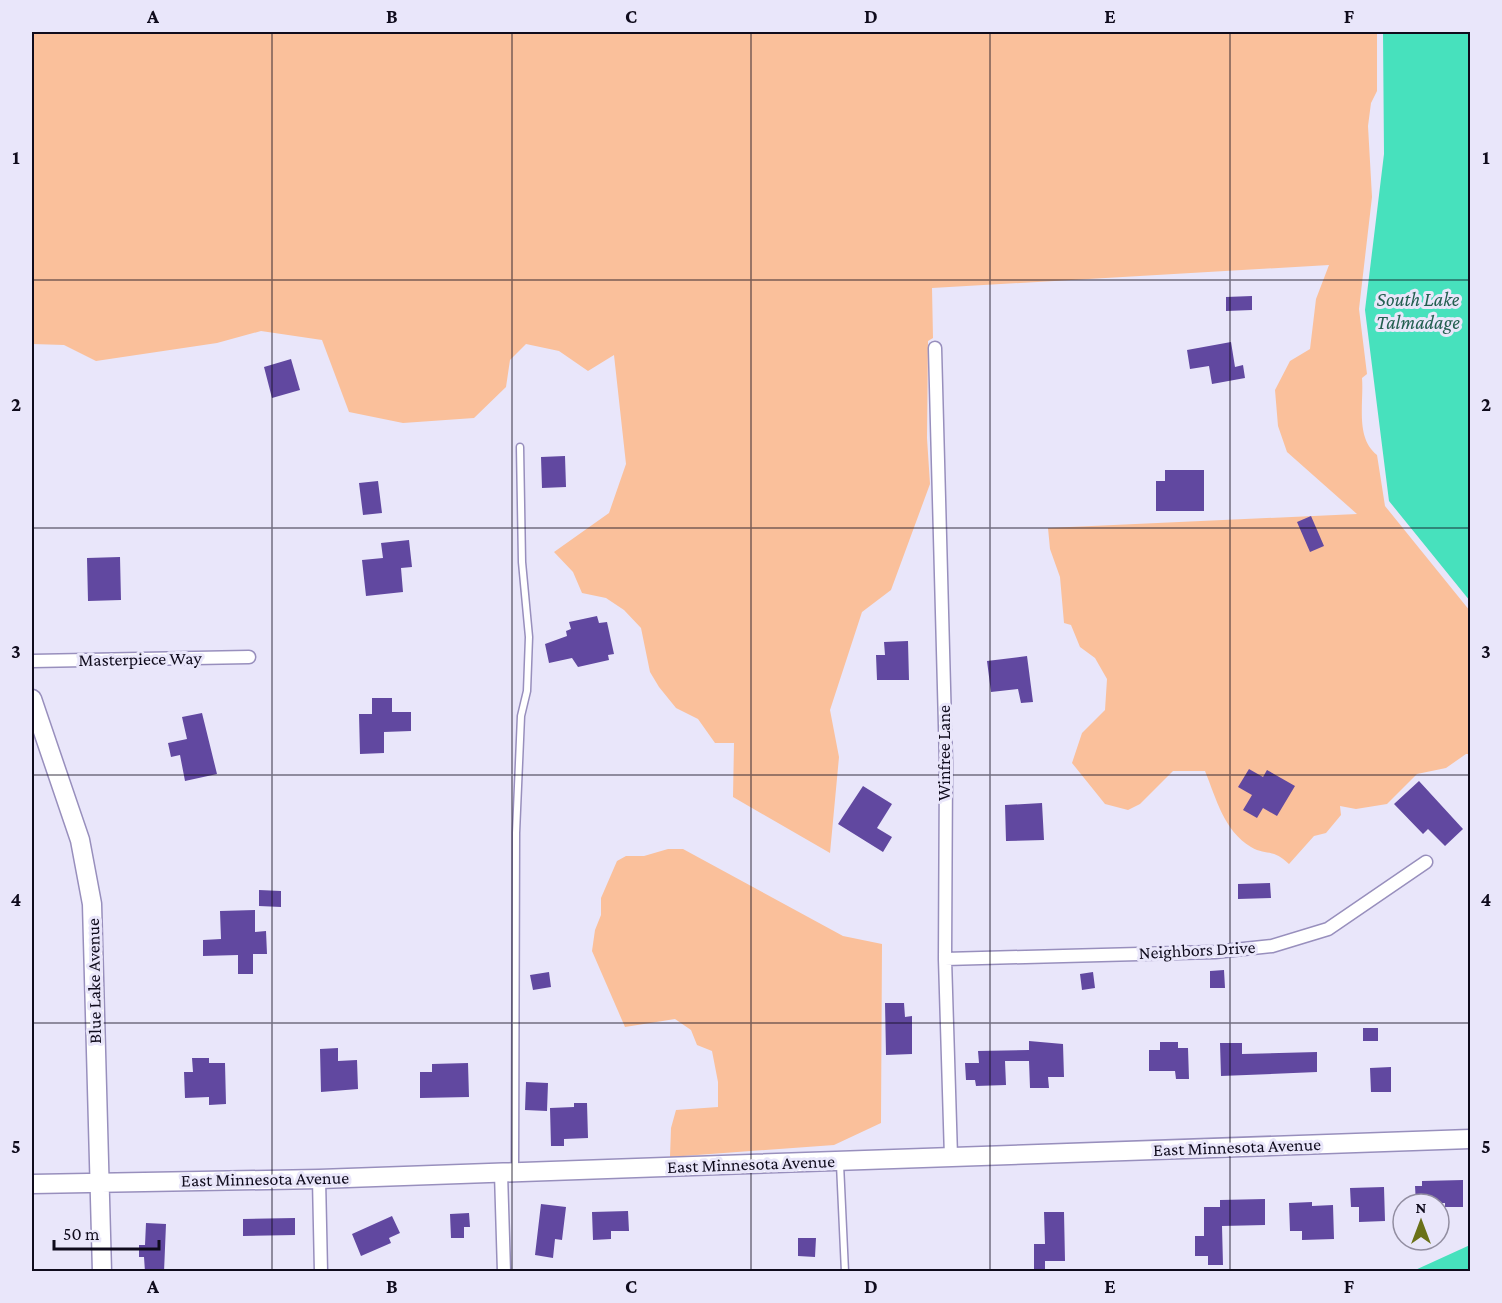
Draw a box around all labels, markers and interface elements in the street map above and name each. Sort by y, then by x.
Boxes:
text: A [146,5,160,27]
text: B [386,5,398,27]
text: C [625,5,637,27]
text: D [864,5,878,27]
text: E [1104,5,1116,27]
text: F [1344,5,1355,27]
text: 1 [12,146,20,168]
text: 1 [1482,146,1490,168]
water label: South Lake Talmadage [1376,288,1460,334]
text: 2 [11,393,21,415]
text: 2 [1481,393,1491,415]
text: 3 [11,640,21,662]
text: 3 [1481,640,1491,662]
street label: Masterpiece Way [78,648,203,670]
street label: Winfree Lane [934,705,954,801]
text: 4 [11,888,22,910]
text: 4 [1481,888,1492,910]
street label: Blue Lake Avenue [83,918,105,1044]
street label: Neighbors Drive [1138,937,1256,963]
street label: East Minnesota Avenue [1153,1134,1321,1160]
text: 5 [11,1135,21,1157]
text: 5 [1481,1135,1491,1157]
street label: East Minnesota Avenue [667,1151,835,1177]
street label: East Minnesota Avenue [181,1168,349,1190]
north arrow [1391,1192,1451,1252]
text: N [1416,1199,1427,1216]
scale bar [54,1213,159,1251]
text: 50 m [63,1224,100,1244]
text: A [146,1275,160,1297]
text: B [386,1275,398,1297]
text: C [625,1275,637,1297]
text: D [864,1275,878,1297]
text: E [1104,1275,1116,1297]
text: F [1344,1275,1355,1297]

